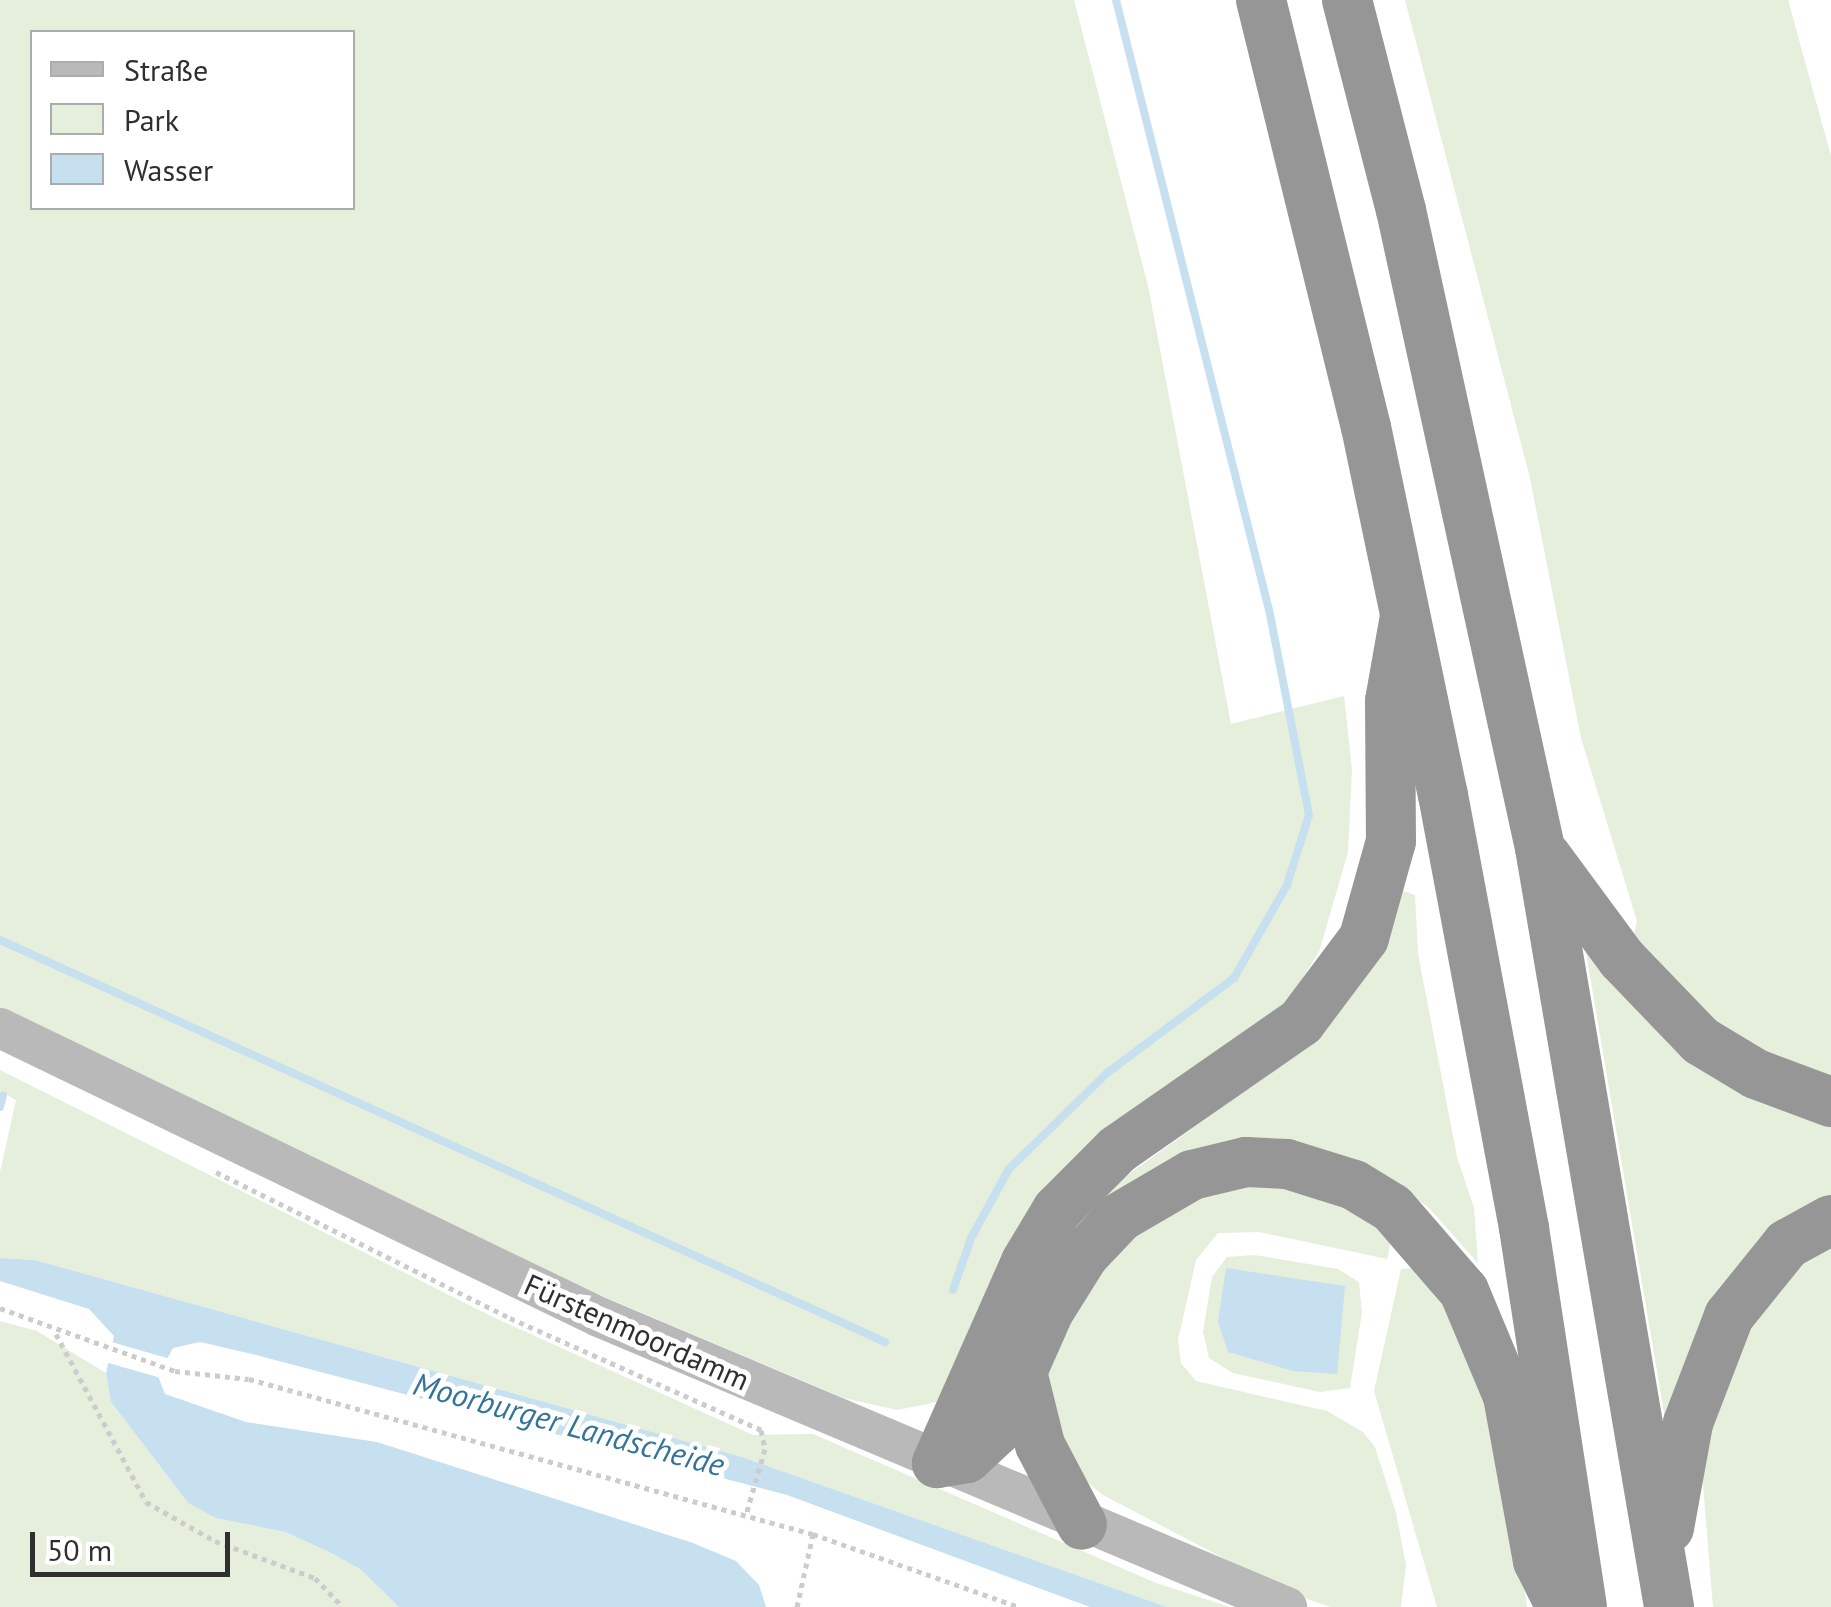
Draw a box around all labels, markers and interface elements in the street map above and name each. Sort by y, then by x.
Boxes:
legend [30,30,355,210]
text: Straße [124,50,208,89]
text: Park [124,100,179,139]
text: Wasser [124,150,213,189]
street label: Fürstenmoordamm [519,1266,755,1398]
water label: Moorburger Landscheide [409,1364,729,1484]
scale bar [35,1512,235,1574]
text: 50 m [47,1530,112,1569]

